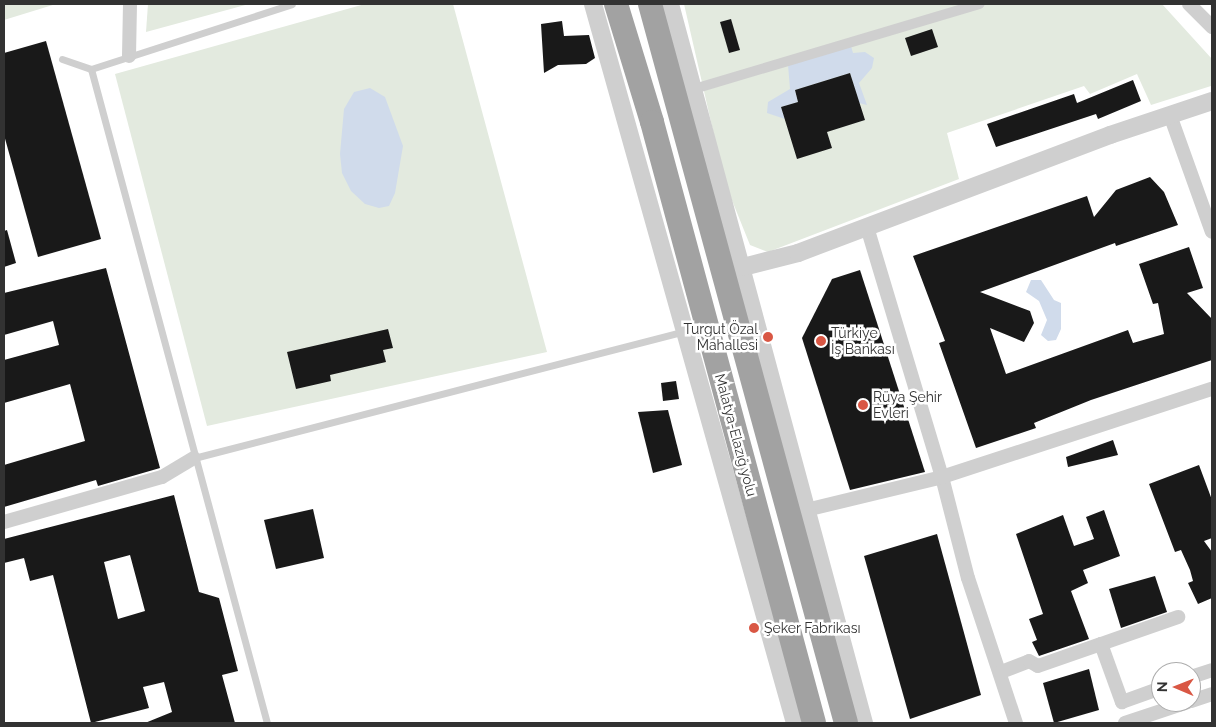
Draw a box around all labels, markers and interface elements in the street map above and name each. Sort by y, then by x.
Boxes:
place label: Turgut Özal Mahallesi [684,321,758,354]
place label: Türkiye İş Bankası [831,325,895,358]
marker: Turgut Özal Mahallesi [762,331,774,343]
marker: Türkiye İş Bankası [815,335,827,347]
street label: Malatya-Elazığ yolu [711,372,761,498]
place label: Rüya Şehir Evleri [873,389,942,422]
marker: Rüya Şehir Evleri [857,399,869,411]
place label: Şeker Fabrikası [764,620,861,636]
marker: Şeker Fabrikası [748,622,760,634]
north arrow [1151,662,1201,712]
text: N [1154,681,1170,692]

